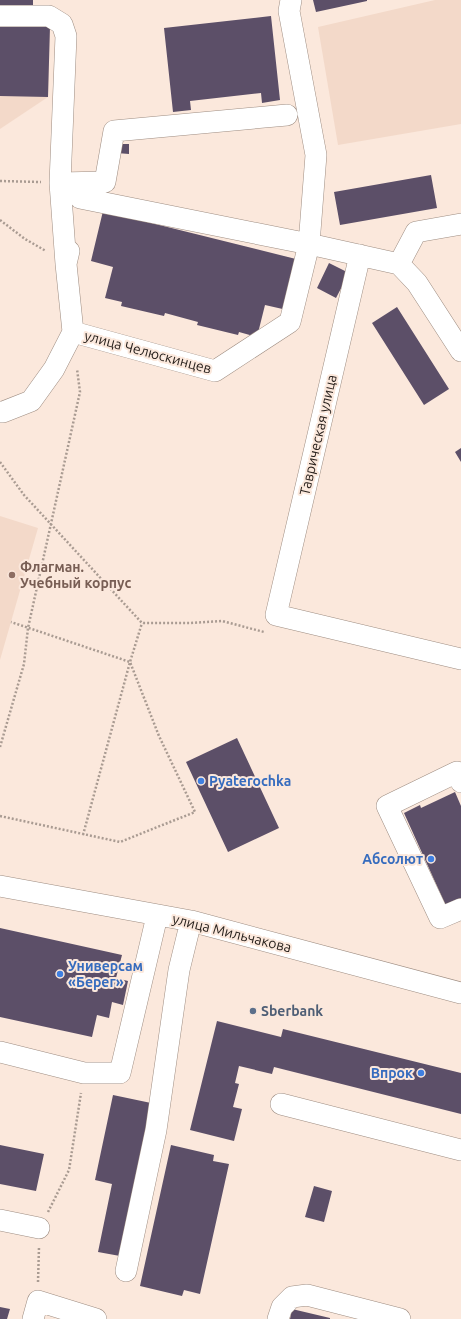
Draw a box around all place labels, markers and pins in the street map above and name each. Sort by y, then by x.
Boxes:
place label: Флагман. Учебный корпус [20,559,131,591]
marker: Флагман. Учебный корпус [7,570,17,580]
place label: Pyaterochka [209,773,291,789]
marker: Pyaterochka [196,776,206,786]
place label: Абсолют [362,851,423,867]
marker: Абсолют [426,854,436,864]
place label: Универсам «Берег» [68,958,143,990]
marker: Универсам «Берег» [55,969,65,979]
place label: Sberbank [261,1003,323,1019]
marker: Sberbank [248,1006,258,1016]
place label: Впрок [371,1065,413,1081]
marker: Впрок [416,1068,426,1078]

